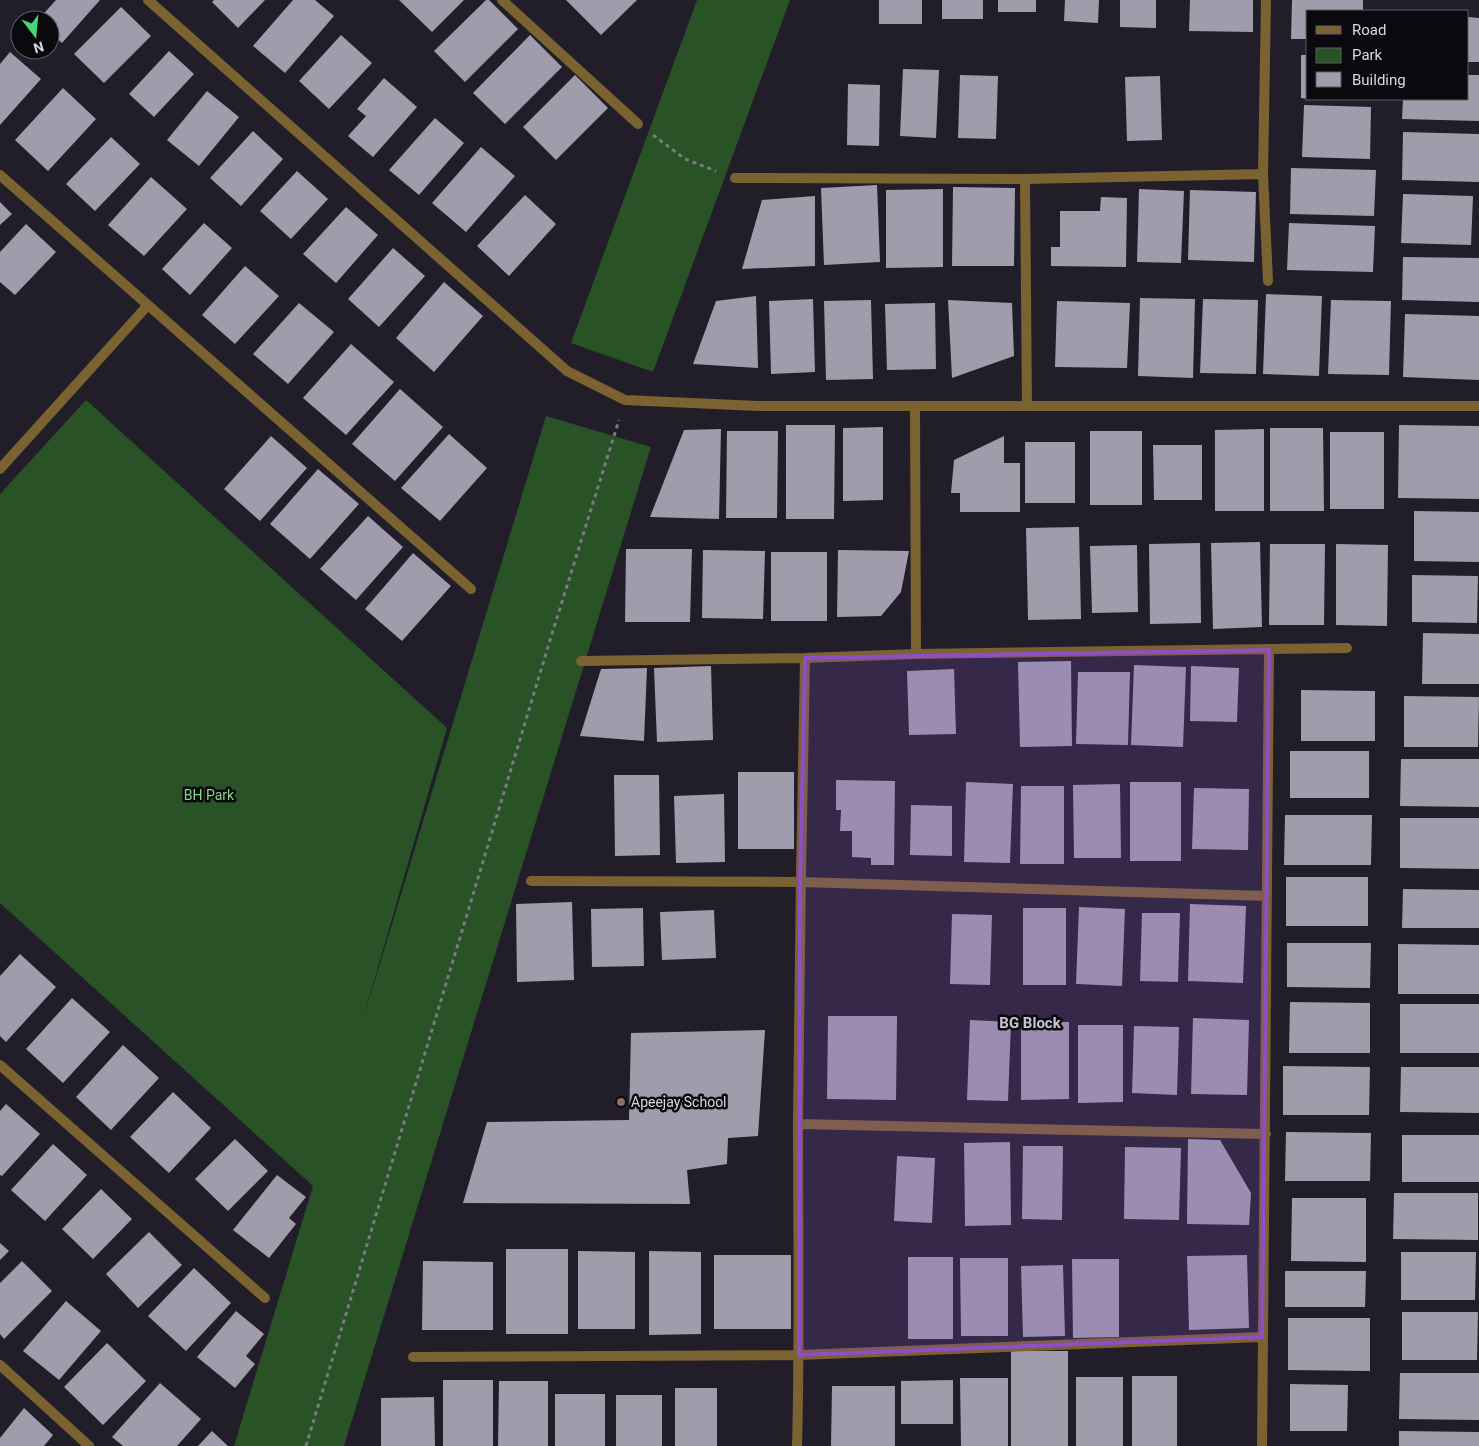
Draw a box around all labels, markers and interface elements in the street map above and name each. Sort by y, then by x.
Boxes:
north arrow [10,10,60,60]
legend [1306,10,1469,100]
text: Road [1352,21,1386,39]
text: N [32,38,46,57]
text: Park [1352,46,1383,64]
text: Building [1352,71,1406,89]
park label: BH Park [184,787,235,803]
district label: BG Block [999,1014,1062,1032]
place label: Apeejay School [631,1094,727,1110]
marker: Apeejay School [615,1096,627,1108]

